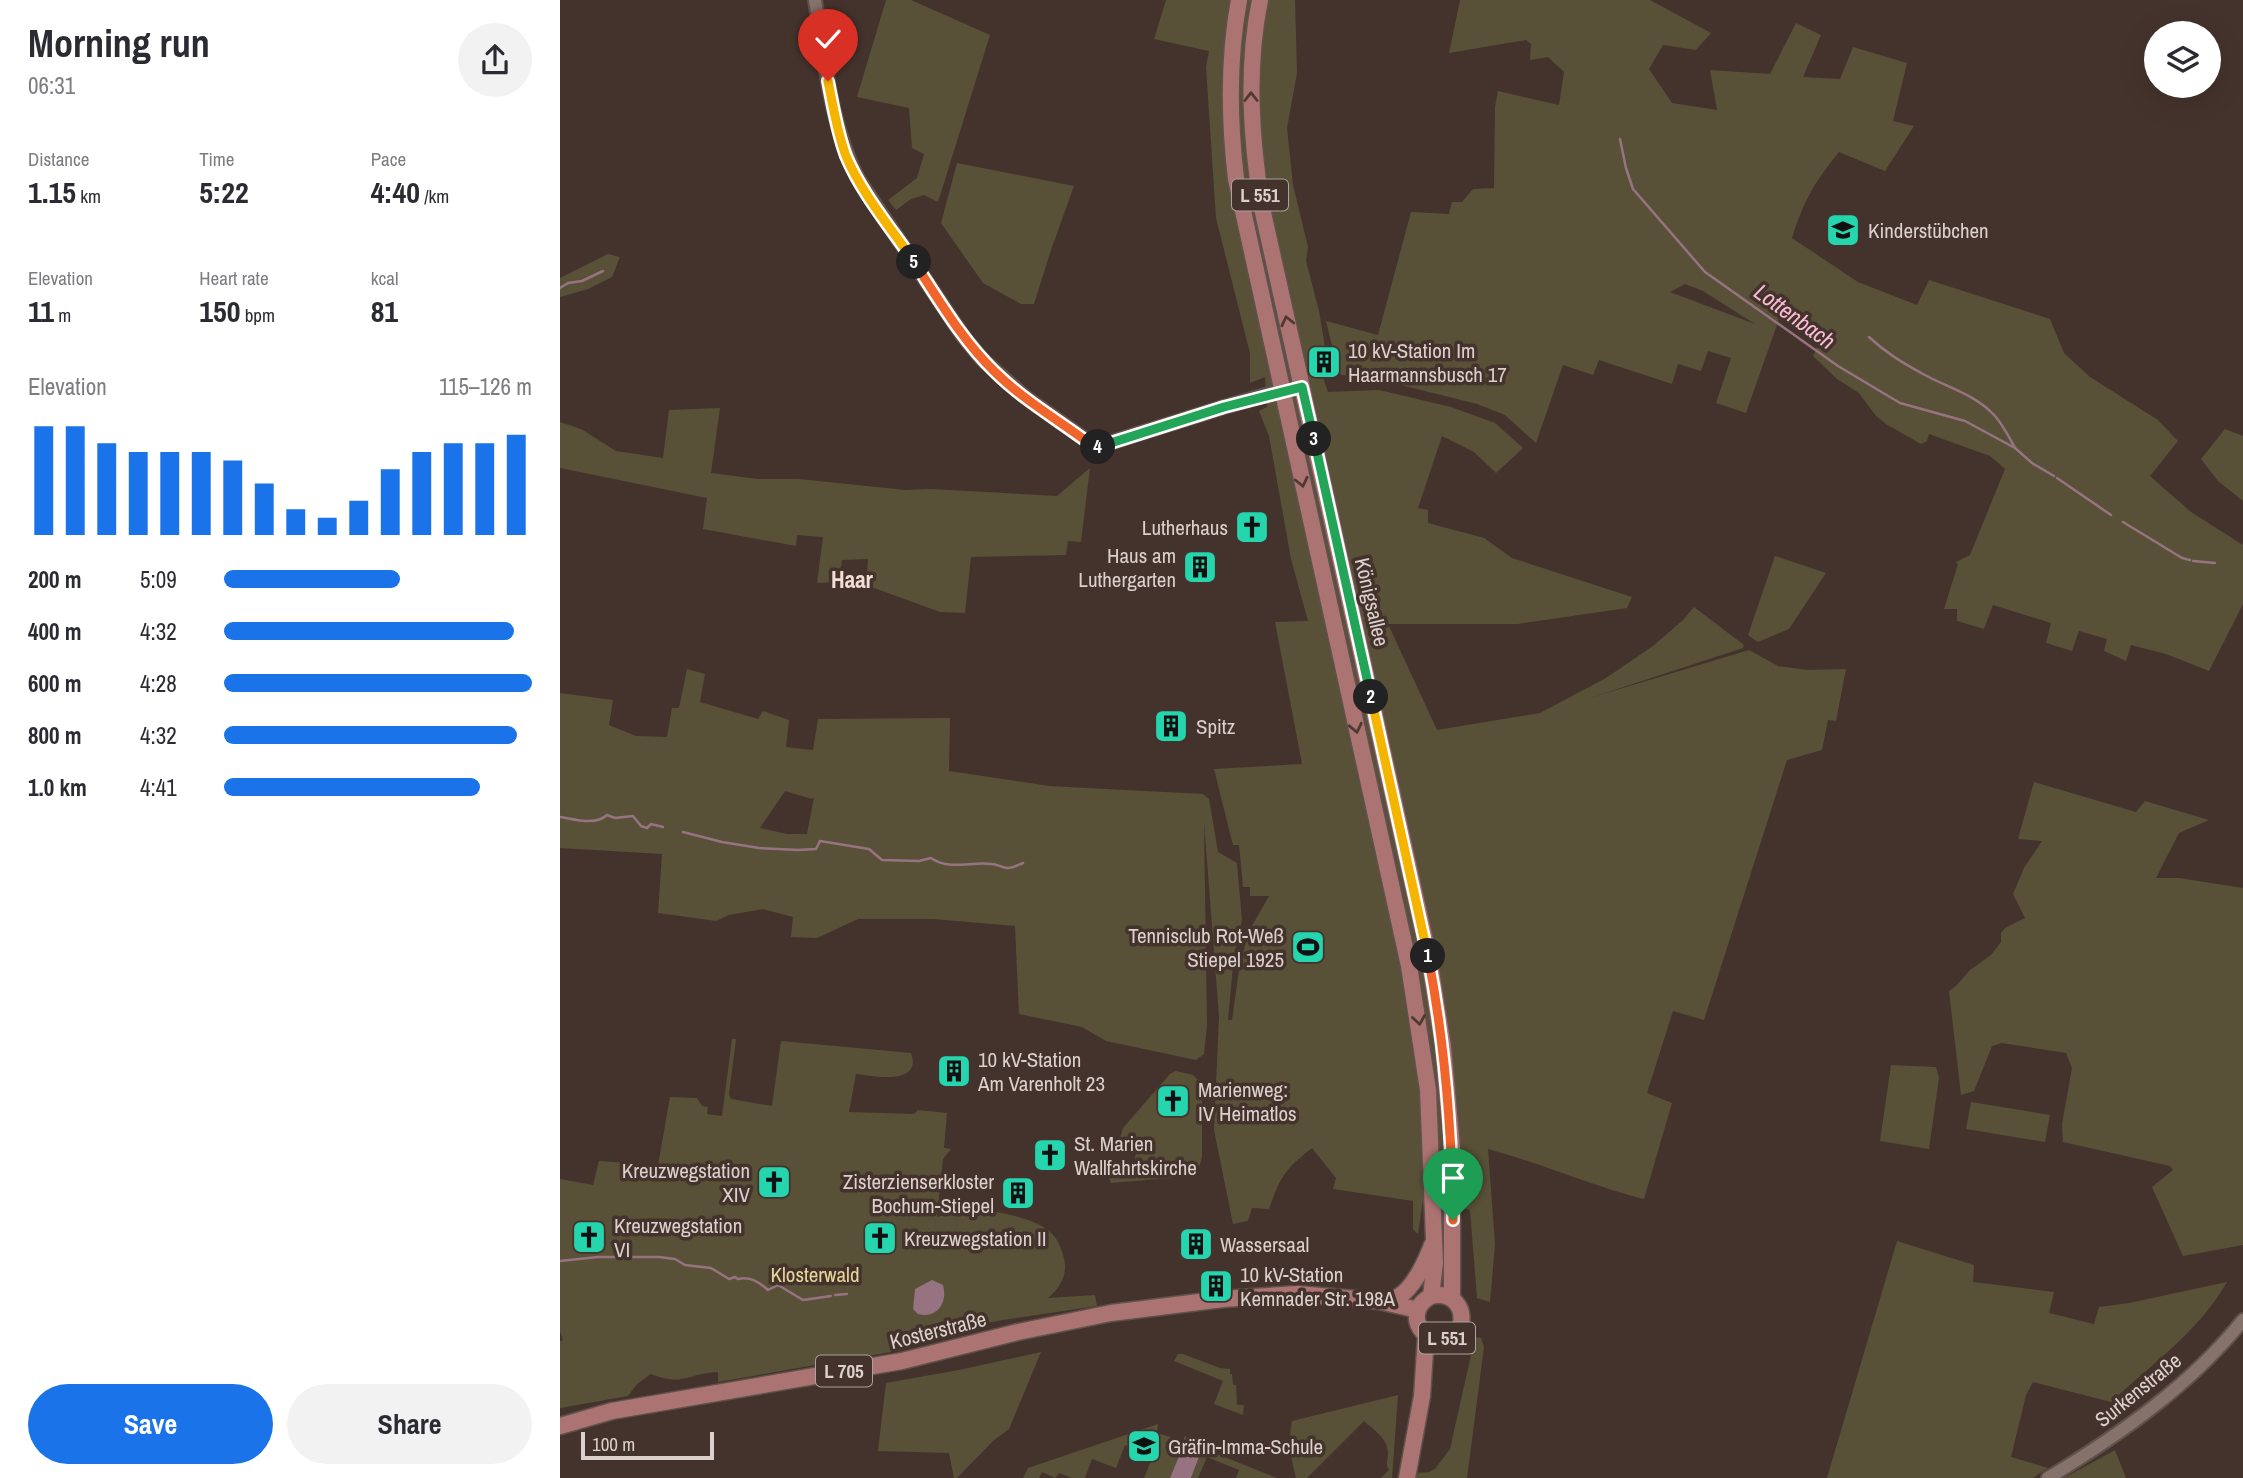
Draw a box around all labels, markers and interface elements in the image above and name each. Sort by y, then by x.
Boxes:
pin [798,9,858,81]
text: Morning run [28,18,210,69]
icon: check [809,20,847,58]
map controls [2144,21,2221,98]
button: layers [2144,21,2221,98]
button: share [458,23,532,97]
text: 06:31 [28,70,75,101]
one-way arrow [1243,91,1259,102]
text: Distance [28,146,89,172]
text: Time [199,146,234,172]
text: Pace [371,146,406,172]
text: 1.15 [28,172,76,212]
text: 5:22 [199,172,249,212]
text: 4:40 [371,172,420,212]
road number: L 551 [1232,180,1288,210]
text: km [76,183,101,209]
text: /km [420,183,449,209]
school or university icon: Kinderstübchen [1824,211,1862,249]
place label: Kinderstübchen [1868,216,1989,245]
pin: 5 [896,244,932,280]
text: 5 [909,248,918,274]
text: Elevation [28,265,93,291]
text: Heart rate [199,265,269,291]
text: kcal [371,265,398,291]
water label: Lottenbach [1748,276,1842,356]
text: 11 [28,291,54,331]
text: 150 [199,291,240,331]
text: 81 [371,291,398,331]
text: m [54,302,71,328]
text: bpm [240,302,275,328]
one-way arrow [1281,315,1295,327]
place label: 10 kV-Station Im Haarmannsbusch 17 [1348,336,1507,389]
building icon: 10 kV-Station Im Haarmannsbusch 17 [1305,343,1343,381]
text: Elevation [28,371,107,402]
text: 115–126 m [439,371,532,402]
pin: 3 [1296,422,1332,457]
text: 3 [1309,425,1318,451]
pin: 4 [1080,430,1116,464]
text: 4 [1093,433,1102,459]
one-way arrow [1293,476,1308,488]
church icon: Lutherhaus [1233,508,1271,546]
place label: Lutherhaus [1142,513,1228,542]
place label: Haus am Luthergarten [1078,541,1176,594]
building icon: Haus am Luthergarten [1181,548,1219,586]
street label: Königsallee [1348,555,1396,649]
text: 200 m [28,564,81,595]
text: 5:09 [140,564,177,595]
district label: Haar [831,564,874,595]
text: 400 m [28,616,81,647]
text: 4:32 [140,616,177,647]
text: 600 m [28,668,81,699]
text: 4:28 [140,668,177,699]
pin: 2 [1354,680,1388,714]
text: 2 [1366,683,1375,709]
building icon: Spitz [1152,707,1190,745]
place label: Spitz [1196,712,1236,741]
text: 800 m [28,720,81,751]
text: 4:32 [140,720,177,751]
one-way arrow [1348,722,1363,734]
text: 1.0 km [28,772,87,803]
text: 4:41 [140,772,177,803]
place label: Tennisclub Rot-Weß Stiepel 1925 [1128,921,1284,974]
sports icon: Tennisclub Rot-Weß Stiepel 1925 [1289,928,1327,966]
pin: 1 [1410,939,1446,974]
text: 1 [1423,942,1432,968]
one-way arrow [1411,1015,1426,1026]
place label: 10 kV-Station Am Varenholt 23 [977,1045,1105,1098]
building icon: 10 kV-Station Am Varenholt 23 [935,1052,973,1090]
place label: Marienweg: IV Heimatlos [1198,1075,1297,1128]
church icon: Marienweg: IV Heimatlos [1154,1082,1192,1120]
place label: St. Marien Wallfahrtskirche [1074,1129,1197,1182]
church icon: St. Marien Wallfahrtskirche [1031,1136,1069,1174]
pin [1423,1148,1483,1220]
place label: Kreuzwegstation XIV [622,1156,751,1209]
icon: arrive [1434,1159,1472,1197]
church icon: Kreuzwegstation XIV [755,1163,793,1201]
place label: Zisterzienserkloster Bochum-Stiepel [843,1167,994,1220]
building icon: Zisterzienserkloster Bochum-Stiepel [999,1174,1037,1212]
place label: Kreuzwegstation VI [614,1211,742,1264]
church icon: Kreuzwegstation VI [570,1218,608,1256]
church icon: Kreuzwegstation II [861,1219,899,1257]
place label: Kreuzwegstation II [904,1224,1047,1253]
building icon: Wassersaal [1177,1225,1215,1263]
place label: Wassersaal [1220,1230,1309,1259]
park label: Klosterwald [771,1260,860,1289]
place label: 10 kV-Station Kemnader Str. 198A [1240,1260,1396,1313]
building icon: 10 kV-Station Kemnader Str. 198A [1197,1267,1235,1305]
street label: Kosterstraße [887,1304,989,1356]
road number: L 551 [1419,1322,1475,1354]
street label: Surkenstraße [2089,1346,2187,1434]
road number: L 705 [816,1356,872,1386]
button: Save [28,1384,273,1464]
button: Share [287,1384,532,1464]
school or university icon: Gräfin-Imma-Schule [1125,1427,1163,1465]
scale bar [581,1429,714,1461]
text: 100 m [592,1431,635,1457]
place label: Gräfin-Imma-Schule [1168,1432,1323,1461]

